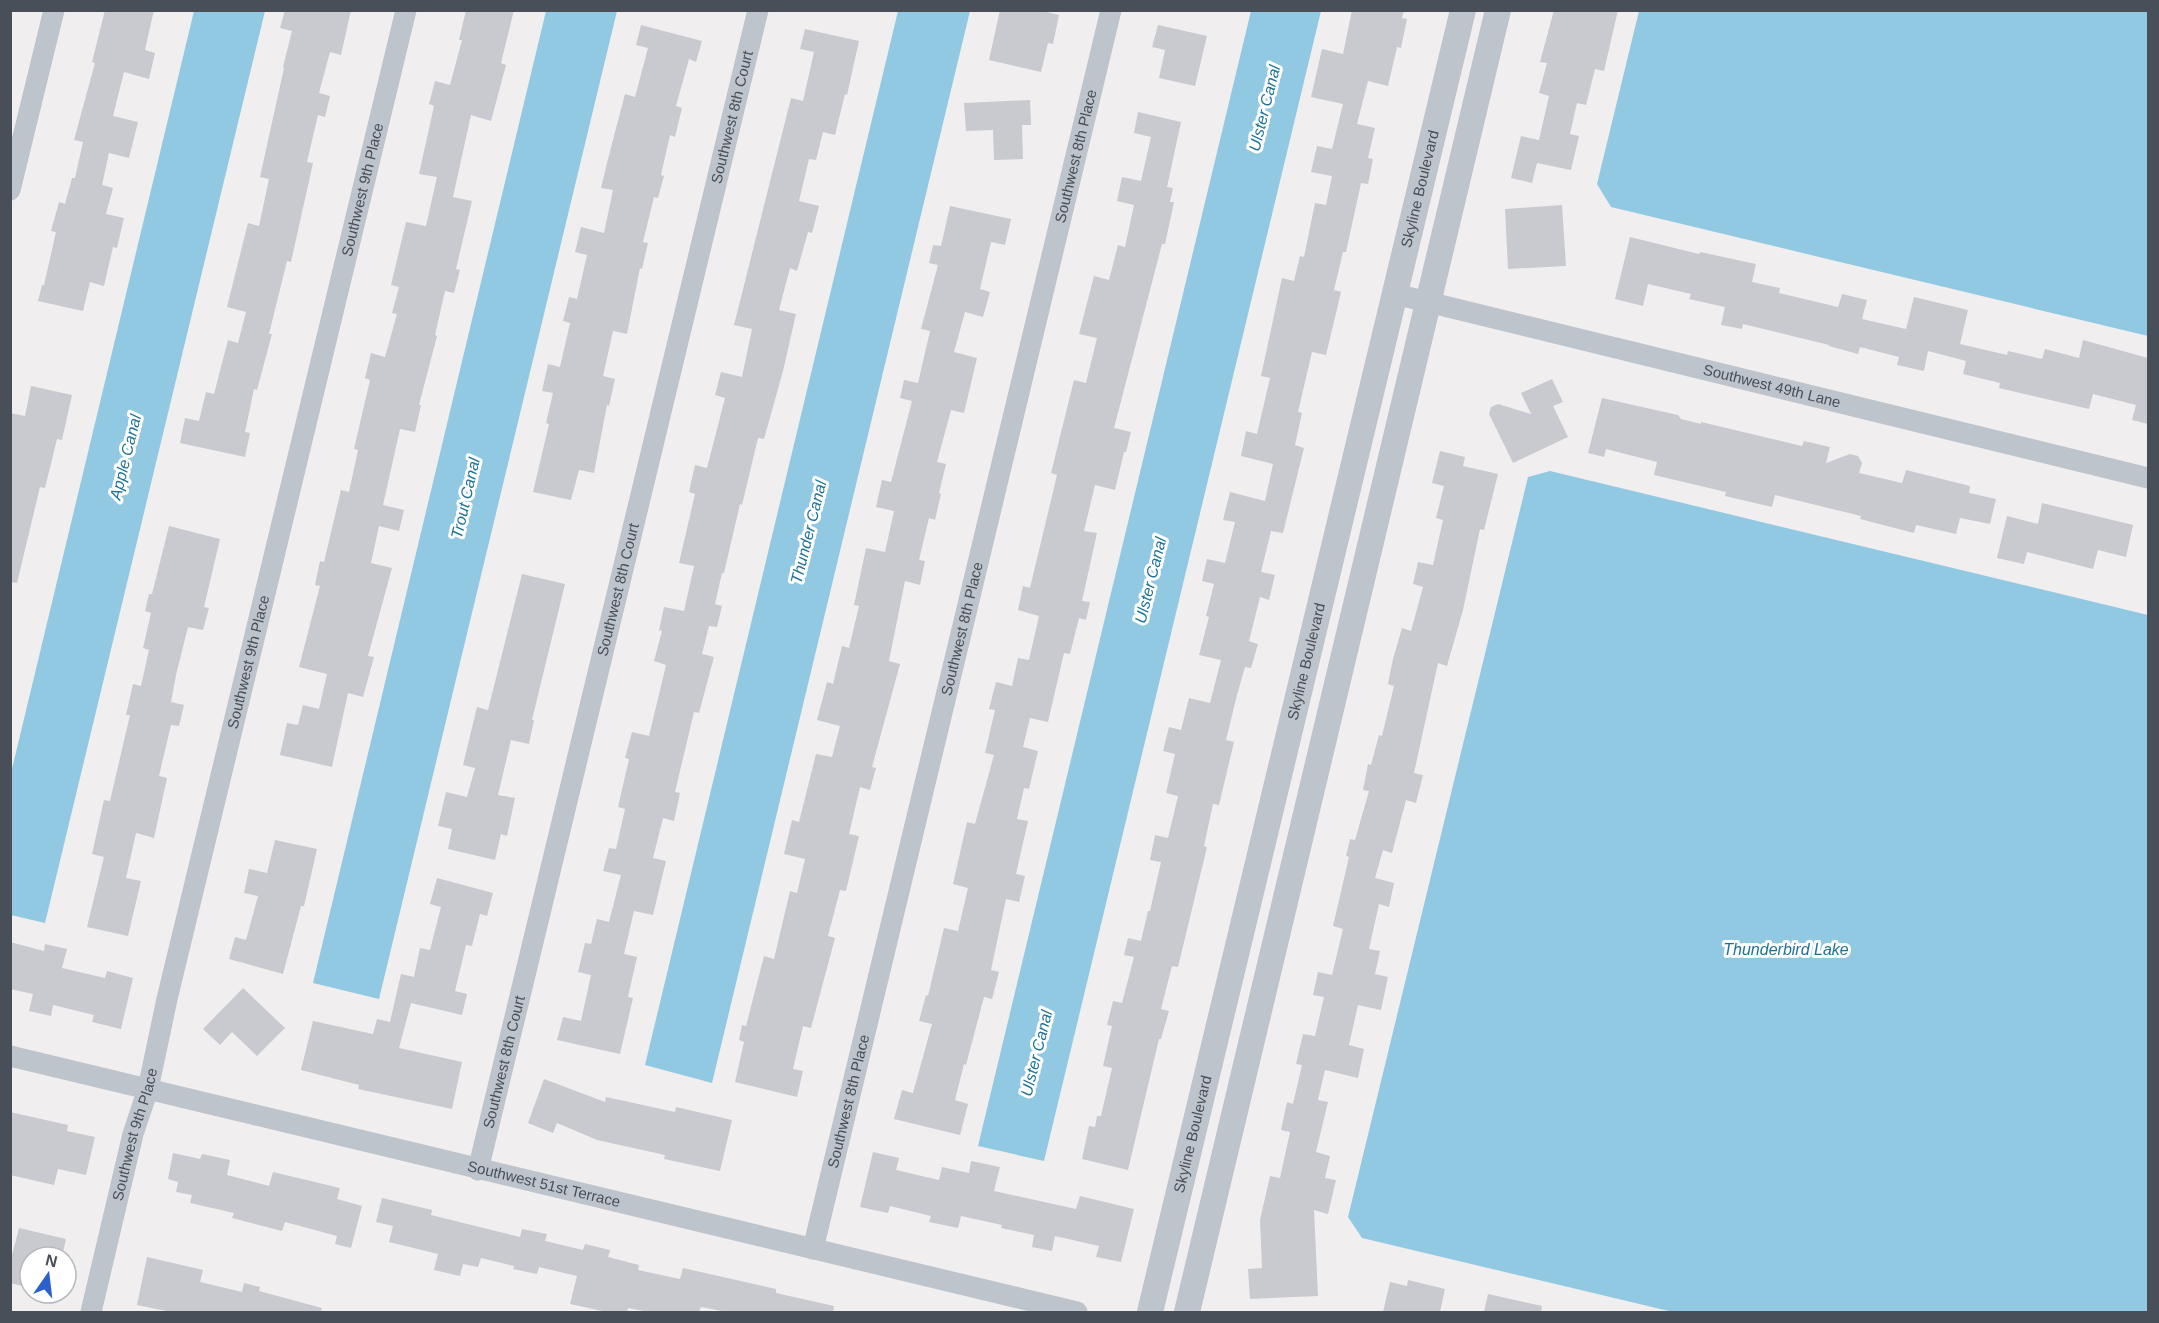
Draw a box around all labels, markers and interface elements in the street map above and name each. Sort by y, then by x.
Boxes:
street label: Southwest 8th Court [707,48,756,185]
water label: Ulster Canal [1246,63,1283,153]
street label: Southwest 8th Place [1051,88,1100,225]
street label: Southwest 9th Place [338,121,386,258]
street label: Skyline Boulevard [1397,128,1442,249]
street label: Southwest 49th Lane [1702,361,1843,411]
water label: Apple Canal [106,412,144,502]
water label: Trout Canal [448,456,483,540]
water label: Thunder Canal [787,478,830,586]
street label: Southwest 8th Court [593,521,642,658]
water label: Ulster Canal [1132,535,1169,625]
street label: Southwest 8th Place [937,560,986,697]
street label: Southwest 9th Place [224,593,272,730]
street label: Skyline Boulevard [1284,601,1328,722]
water label: Thunderbird Lake [1723,941,1849,958]
street label: Southwest 8th Court [479,993,528,1130]
water label: Ulster Canal [1018,1008,1055,1098]
street label: Southwest 8th Place [824,1033,872,1170]
street label: Southwest 9th Place [109,1067,160,1202]
street label: Skyline Boulevard [1170,1074,1215,1194]
street label: Southwest 51st Terrace [466,1157,622,1210]
north arrow [18,1245,78,1305]
text: N [44,1251,59,1271]

